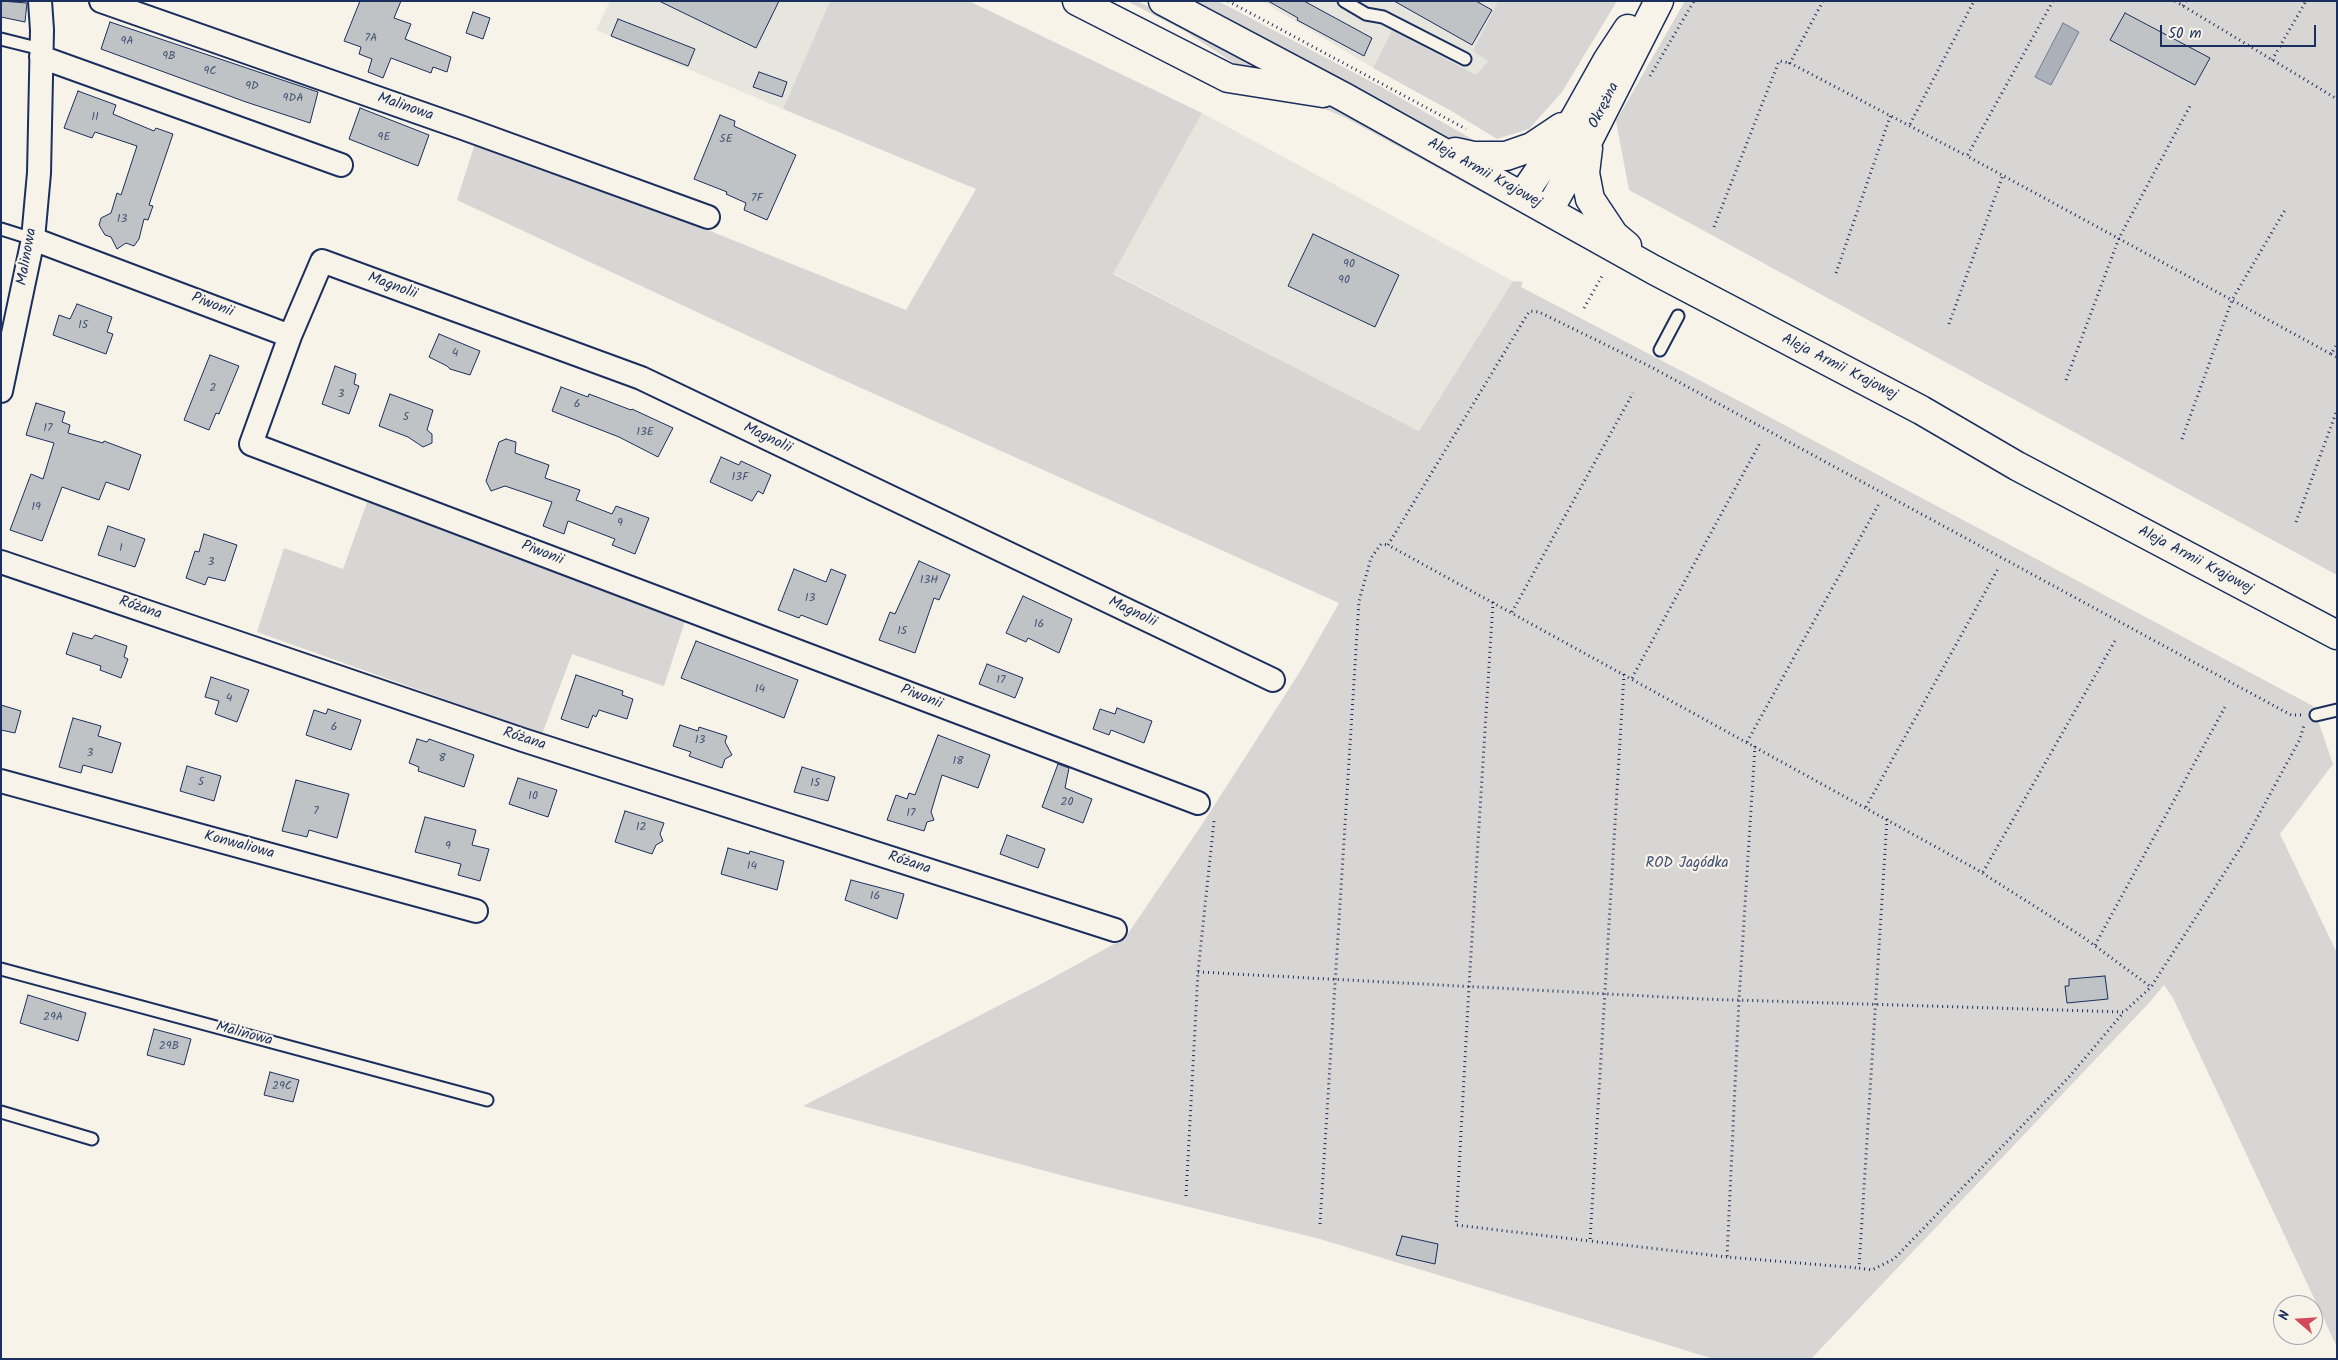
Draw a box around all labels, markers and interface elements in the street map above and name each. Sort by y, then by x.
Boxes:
scale bar [2163,15,2319,47]
text: 50 m [2168,22,2202,46]
house number: 7A [365,32,377,46]
house number: 9A [120,35,134,49]
house number: 9B [162,50,176,64]
house number: 9C [203,65,217,79]
house number: 9D [245,80,259,94]
street label: Okrężna [1586,80,1624,132]
street label: Malinowa [375,90,435,126]
house number: 9DA [283,92,303,106]
house number: 11 [91,111,99,125]
house number: 9E [378,131,390,145]
house number: 5E [719,133,733,147]
street label: Aleja Armii Krajowej [1424,135,1544,213]
house number: 7F [751,192,763,206]
house number: 13 [117,213,127,227]
street label: Malinowa [14,227,42,287]
house number: 90 [1343,258,1355,272]
street label: Magnolii [365,270,419,304]
house number: 90 [1338,274,1350,288]
street label: Piwonii [188,290,236,322]
house number: 15 [78,319,88,333]
street label: Aleja Armii Krajowej [1778,331,1900,405]
house number: 4 [452,347,458,361]
house number: 2 [210,382,216,396]
house number: 3 [338,388,344,402]
house number: 6 [574,398,580,412]
house number: 5 [403,411,409,425]
street label: Magnolii [740,420,794,458]
house number: 17 [43,422,53,436]
house number: 13E [636,426,654,440]
house number: 13F [732,471,748,485]
house number: 19 [31,501,41,515]
house number: 9 [617,517,623,531]
street label: Aleja Armii Krajowej [2134,523,2256,599]
street label: Piwonii [518,538,566,570]
house number: 1 [119,542,123,556]
house number: 3 [208,556,214,570]
house number: 13H [920,574,938,588]
house number: 13 [805,592,815,606]
street label: Różana [116,593,164,625]
street label: Magnolii [1105,594,1159,632]
house number: 16 [1034,618,1044,632]
house number: 15 [897,625,907,639]
house number: 17 [996,674,1006,688]
street label: Piwonii [897,682,945,714]
house number: 14 [755,683,765,697]
house number: 4 [226,692,232,706]
house number: 6 [331,721,337,735]
street label: Różana [500,725,548,755]
house number: 13 [695,734,705,748]
house number: 3 [87,747,93,761]
house number: 8 [438,752,446,766]
house number: 18 [953,755,963,769]
house number: 5 [198,776,204,790]
house number: 15 [810,777,820,791]
house number: 10 [528,790,538,804]
house number: 20 [1061,796,1073,810]
house number: 7 [313,805,319,819]
house number: 17 [906,807,916,821]
house number: 12 [636,821,646,835]
street label: Konwaliowa [202,828,276,864]
house number: 9 [445,840,451,854]
street label: Różana [885,849,933,879]
park label: ROD Jagódka [1645,855,1729,873]
house number: 14 [747,860,757,874]
house number: 16 [870,890,880,904]
house number: 29A [43,1011,63,1025]
street label: Malinowa [214,1019,274,1051]
house number: 29B [159,1040,179,1054]
house number: 29C [272,1080,292,1094]
north arrow [2273,1295,2323,1345]
text: N [2273,1308,2297,1323]

